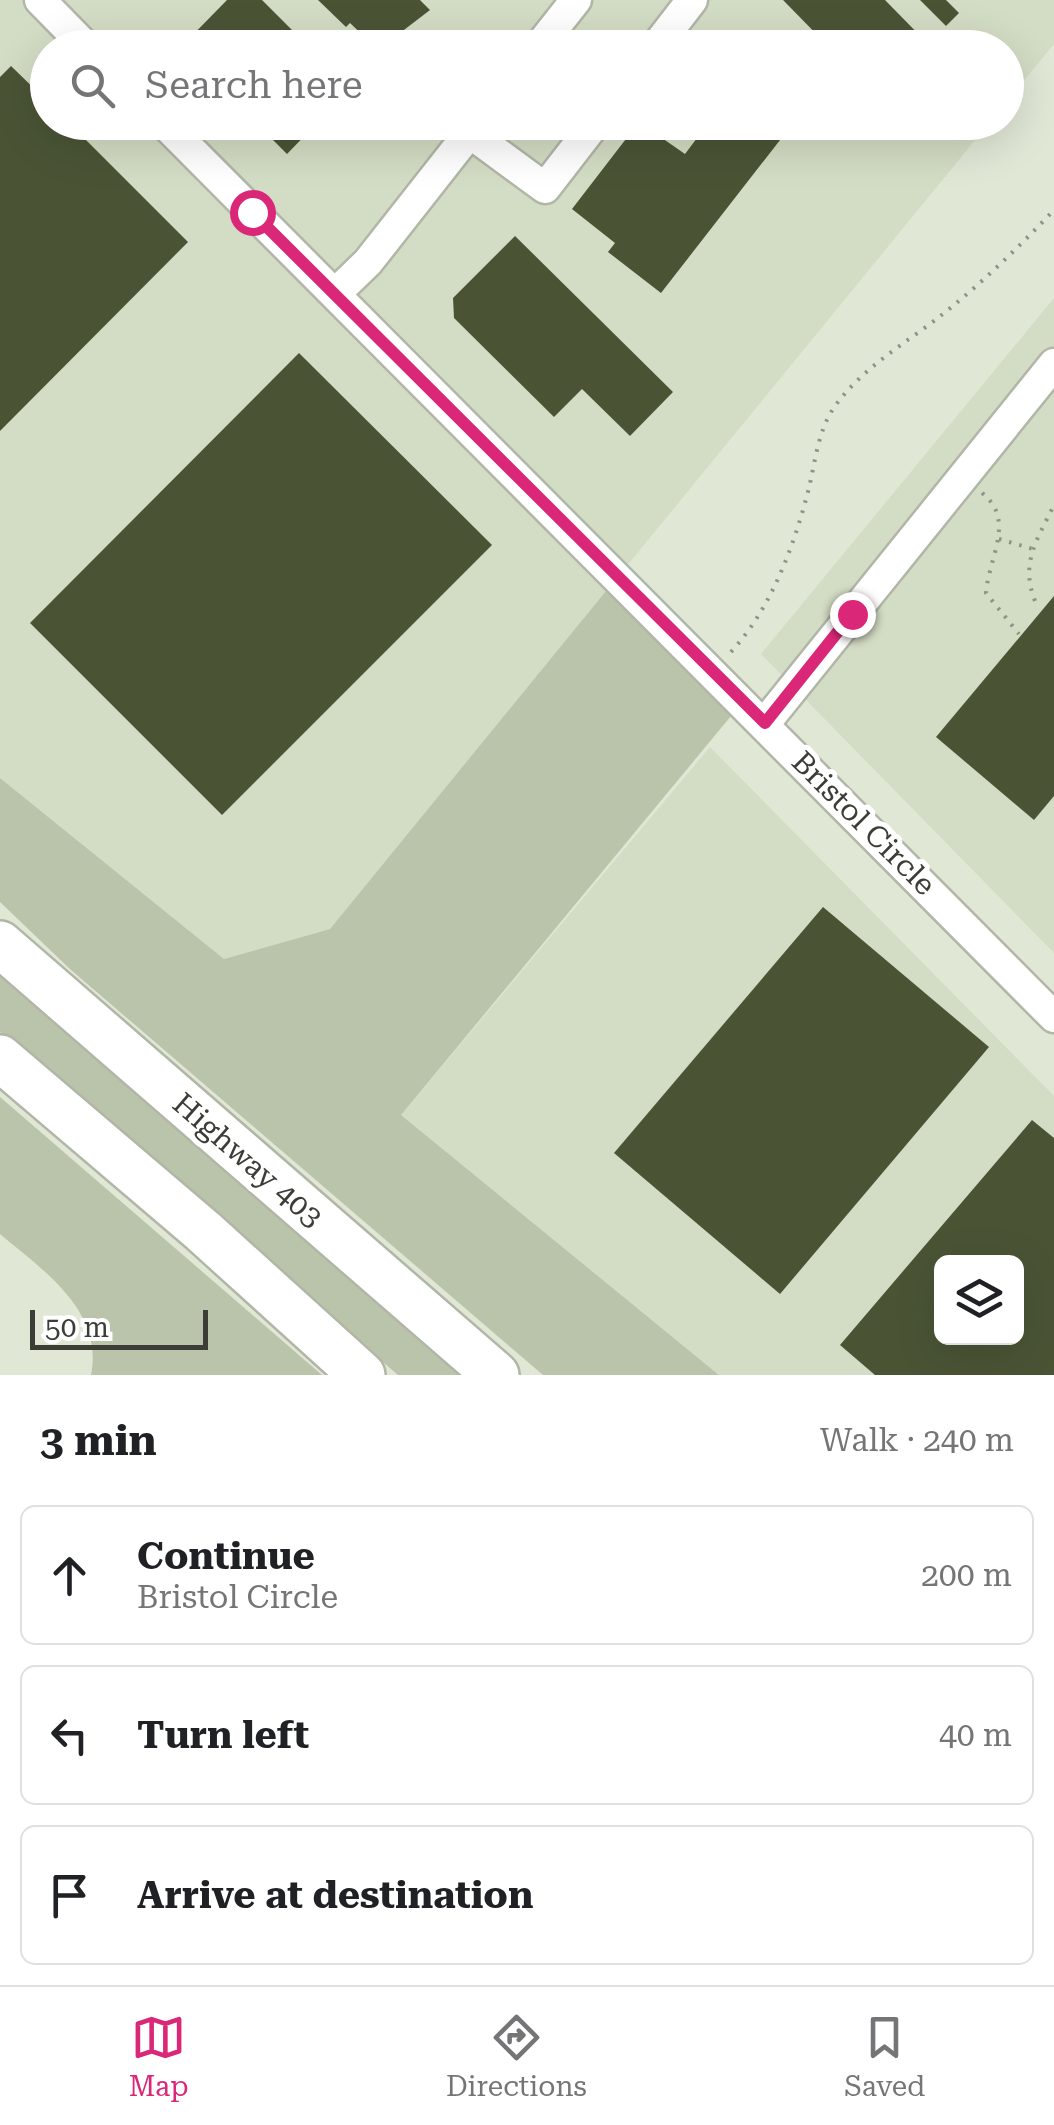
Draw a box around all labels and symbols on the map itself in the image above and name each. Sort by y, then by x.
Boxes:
route start [230,190,276,236]
route end [830,592,876,638]
street label: Bristol Circle [785,744,943,902]
street label: Highway 403 [166,1086,330,1234]
scale bar [30,1305,208,1350]

